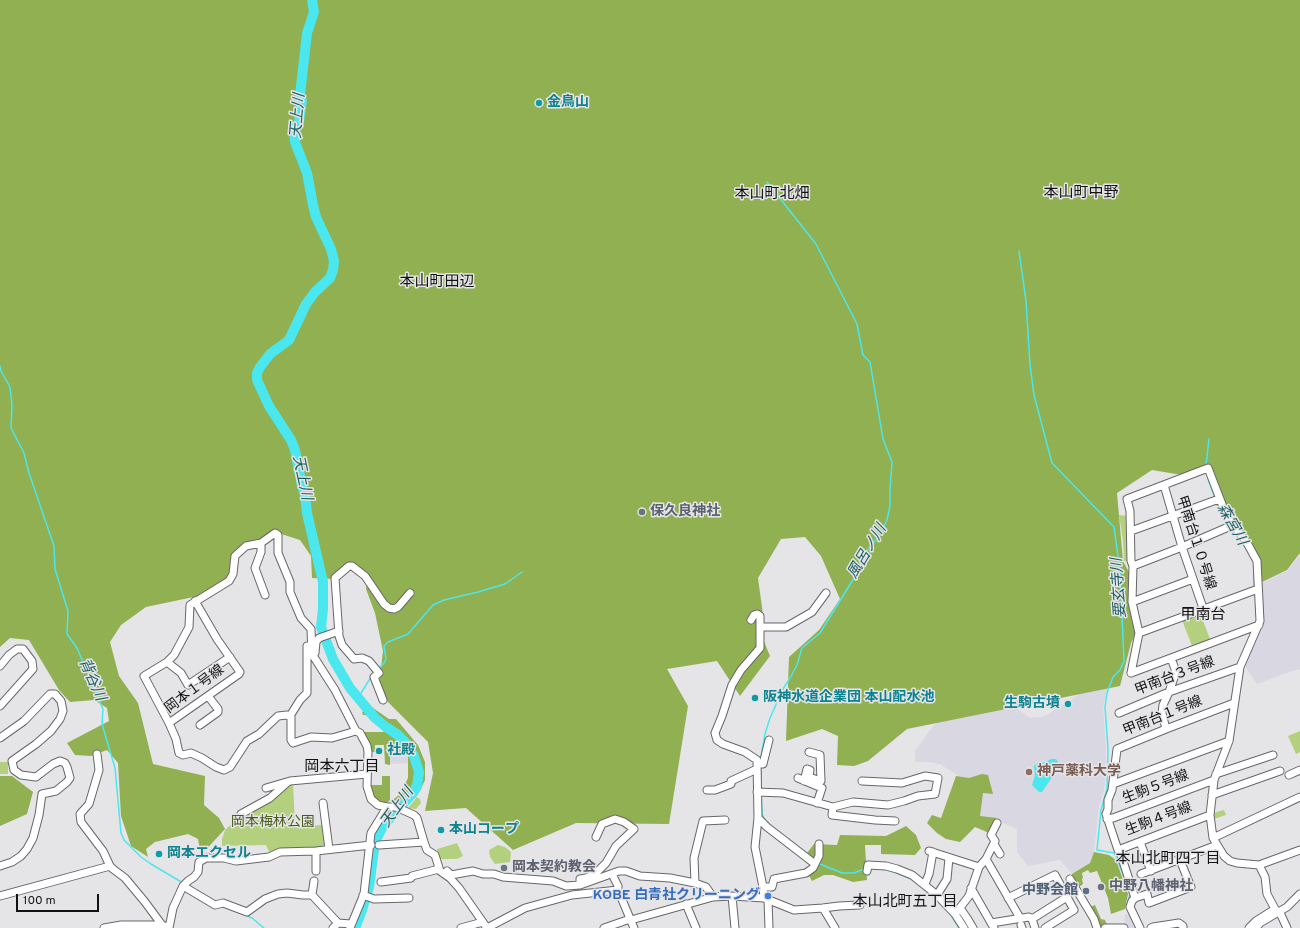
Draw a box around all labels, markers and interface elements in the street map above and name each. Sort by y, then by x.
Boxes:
water label: 天上川 [288,93,310,139]
place label: 金鳥山 [547,95,589,111]
marker: 金鳥山 [534,98,544,108]
district label: 本山町中野 [1044,185,1118,203]
district label: 本山町北畑 [735,186,809,204]
district label: 本山町田辺 [400,274,474,292]
water label: 天上川 [288,454,314,502]
street label: 甲南台１０号線 [1172,494,1218,592]
water label: 森宮川 [1212,501,1250,549]
place label: 保久良神社 [650,504,720,520]
marker: 保久良神社 [637,507,647,517]
water label: 風呂ノ川 [845,522,891,582]
water label: 要玄寺川 [1109,557,1131,619]
district label: 甲南台 [1181,607,1225,625]
street label: 甲南台３号線 [1133,654,1217,700]
water label: 背谷川 [74,656,108,704]
street label: 岡本１号線 [162,662,228,718]
place label: 阪神水道企業団 本山配水池 [763,690,934,706]
marker: 阪神水道企業団 本山配水池 [750,693,760,703]
street label: 甲南台１号線 [1121,693,1205,741]
place label: 生駒古墳 [1004,696,1060,712]
marker: 生駒古墳 [1063,699,1073,709]
place label: 社殿 [387,743,415,759]
marker: 社殿 [374,746,384,756]
district label: 岡本六丁目 [305,759,379,777]
place label: 神戸薬科大学 [1037,764,1121,780]
marker: 神戸薬科大学 [1024,767,1034,777]
street label: 生駒５号線 [1120,768,1192,808]
water label: 天上川 [377,785,419,831]
street label: 生駒４号線 [1123,800,1195,840]
park label: 岡本梅林公園 [231,815,315,831]
place label: 本山コープ [449,822,519,838]
marker: 本山コープ [436,825,446,835]
place label: 岡本エクセル [167,846,251,862]
marker: 岡本エクセル [154,849,164,859]
district label: 本山北町四丁目 [1116,851,1220,869]
place label: 岡本契約教会 [512,860,596,876]
marker: 岡本契約教会 [499,863,509,873]
place label: 中野八幡神社 [1109,879,1193,895]
marker: 中野八幡神社 [1096,882,1106,892]
place label: 中野会館 [1022,883,1078,899]
scale bar [18,886,101,912]
marker: 中野会館 [1081,886,1091,896]
place label: KOBE 白青社クリーニング [593,888,760,904]
marker: KOBE 白青社クリーニング [763,891,773,901]
text: 100 m [23,893,56,909]
district label: 本山北町五丁目 [853,894,957,912]

